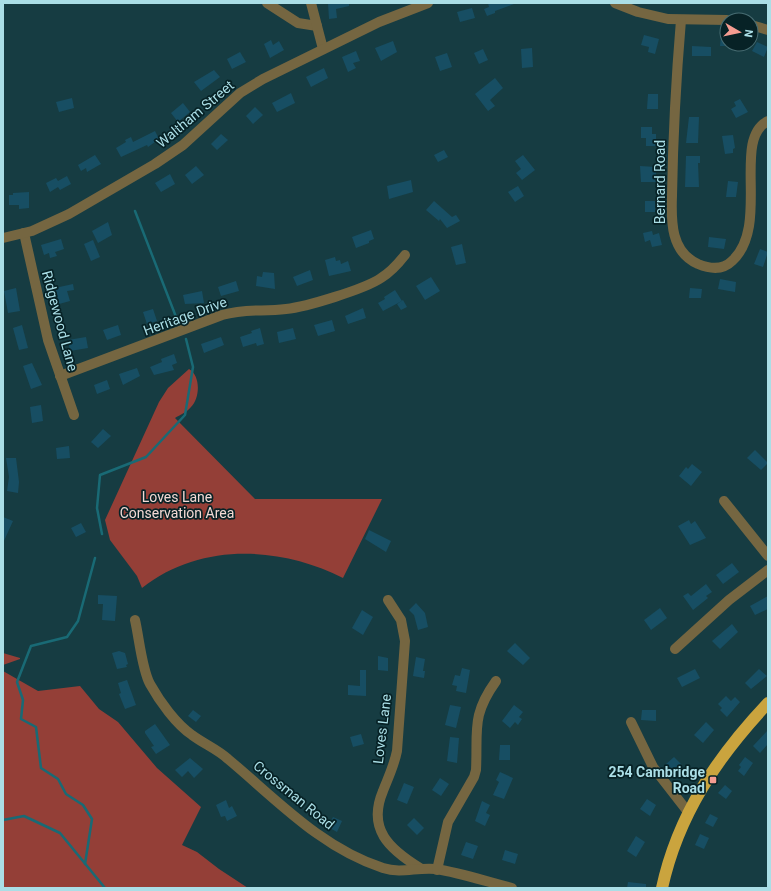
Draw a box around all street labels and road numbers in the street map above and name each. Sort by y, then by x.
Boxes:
street label: Waltham Street [153,77,237,151]
street label: Bernard Road [652,140,668,224]
street label: Ridgewood Lane [39,269,81,373]
street label: Heritage Drive [141,293,229,339]
street label: Loves Lane [370,693,394,765]
street label: Crossman Road [250,758,338,832]

